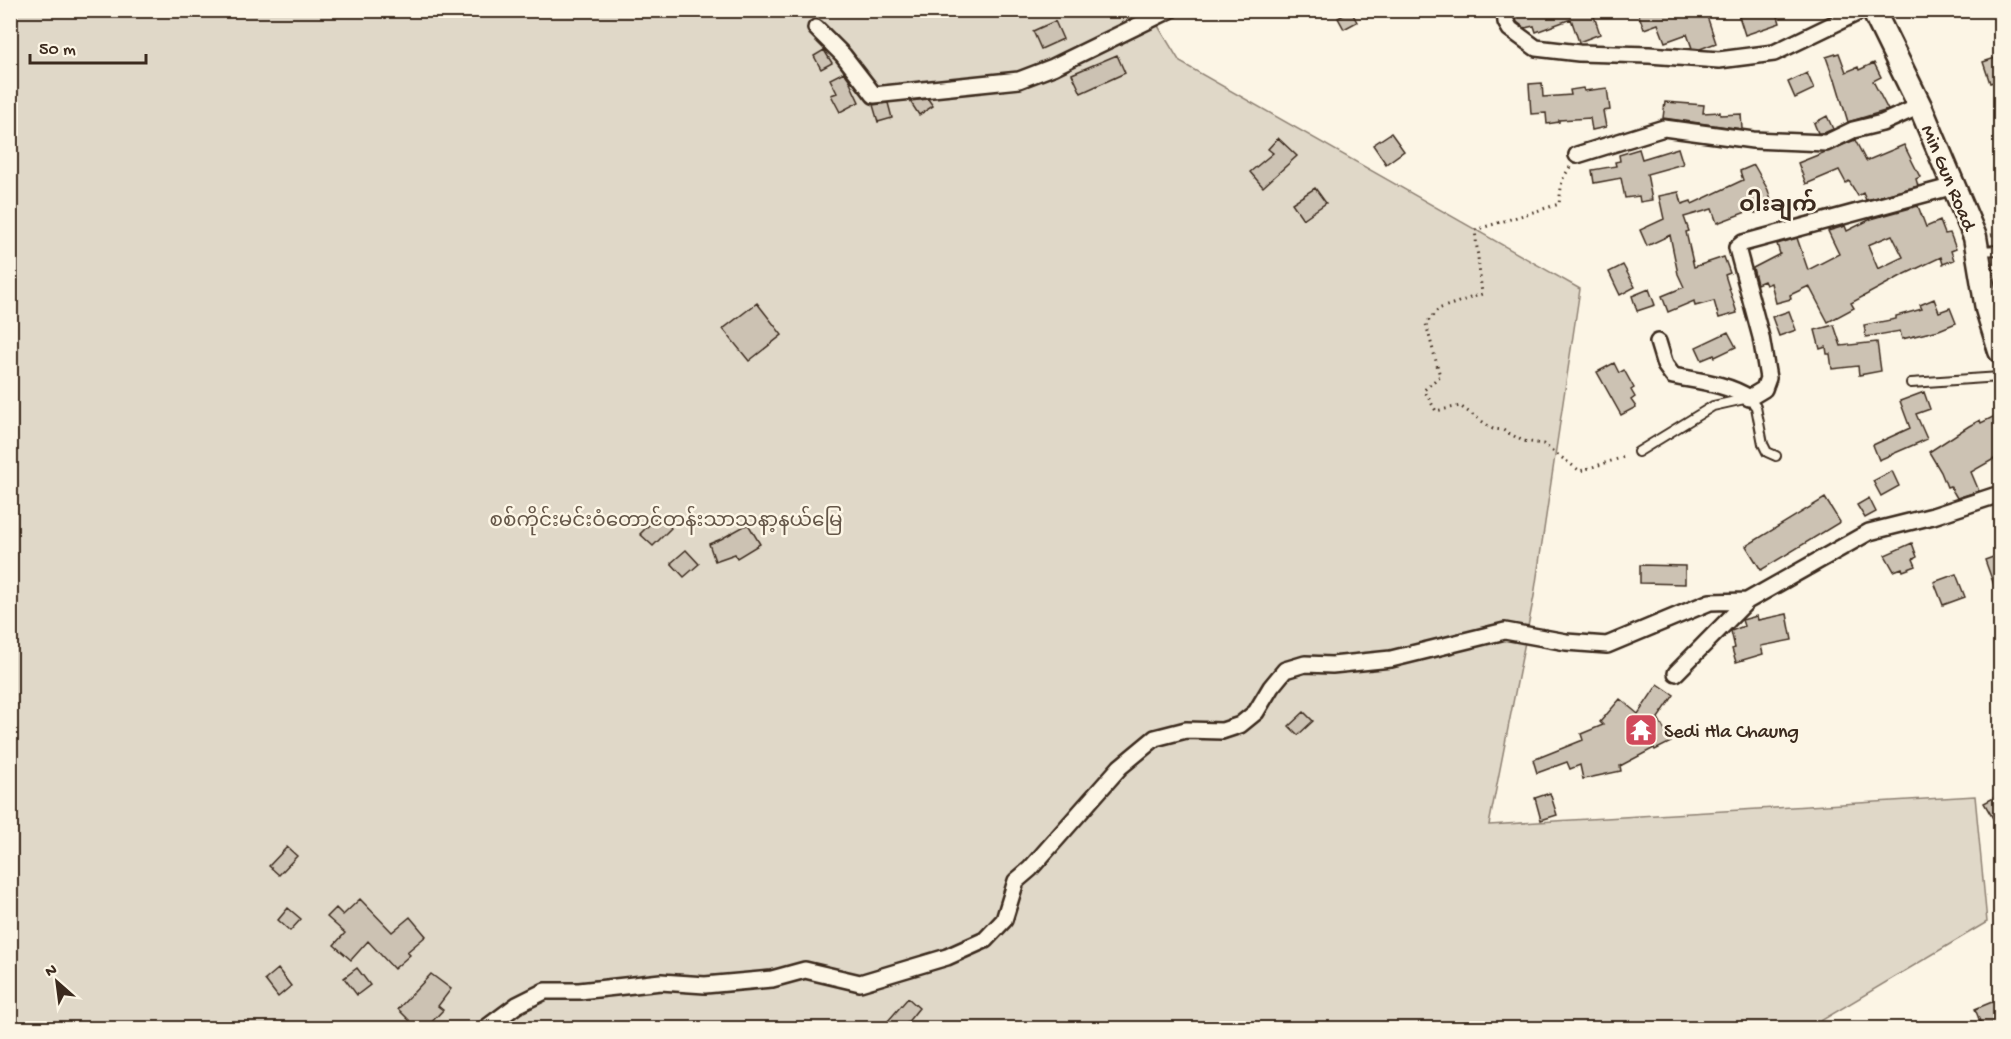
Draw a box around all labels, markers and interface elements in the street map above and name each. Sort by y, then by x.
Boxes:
scale bar [30,27,146,65]
text: 50 m [39,40,76,61]
street label: Min Gun Road [1914,122,1980,237]
district label: ဝါးချက် [1739,188,1817,222]
park label: စစ်ကိုင်းမင်းဝံတောင်တန်းသာသနာ့နယ်မြေ [489,505,843,536]
temple icon: Sedi Hla Chaung [1623,712,1659,748]
place label: Sedi Hla Chaung [1664,722,1799,745]
north arrow [27,952,87,1012]
text: N [43,961,61,983]

